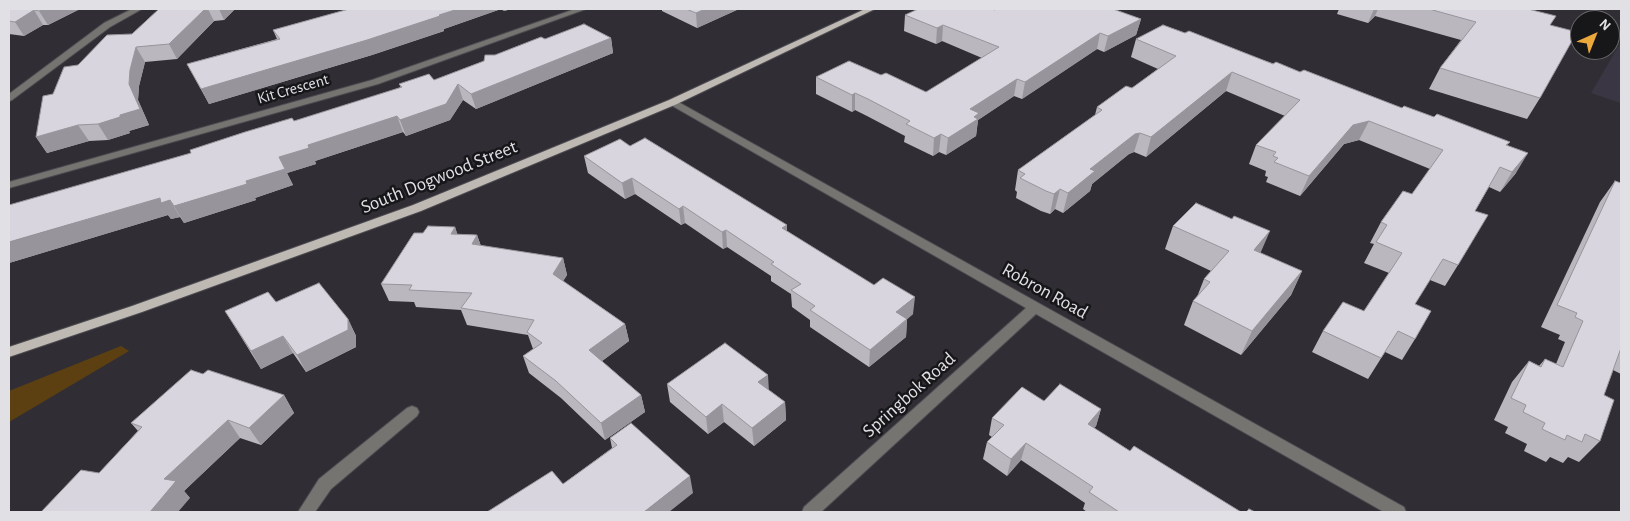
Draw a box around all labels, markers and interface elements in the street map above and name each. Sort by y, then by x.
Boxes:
north arrow [1570,10,1620,60]
text: N [1596,17,1613,33]
street label: Kit Crescent [255,70,331,108]
street label: South Dogwood Street [358,135,520,219]
street label: Robron Road [998,258,1092,324]
street label: Springbok Road [858,347,960,443]

